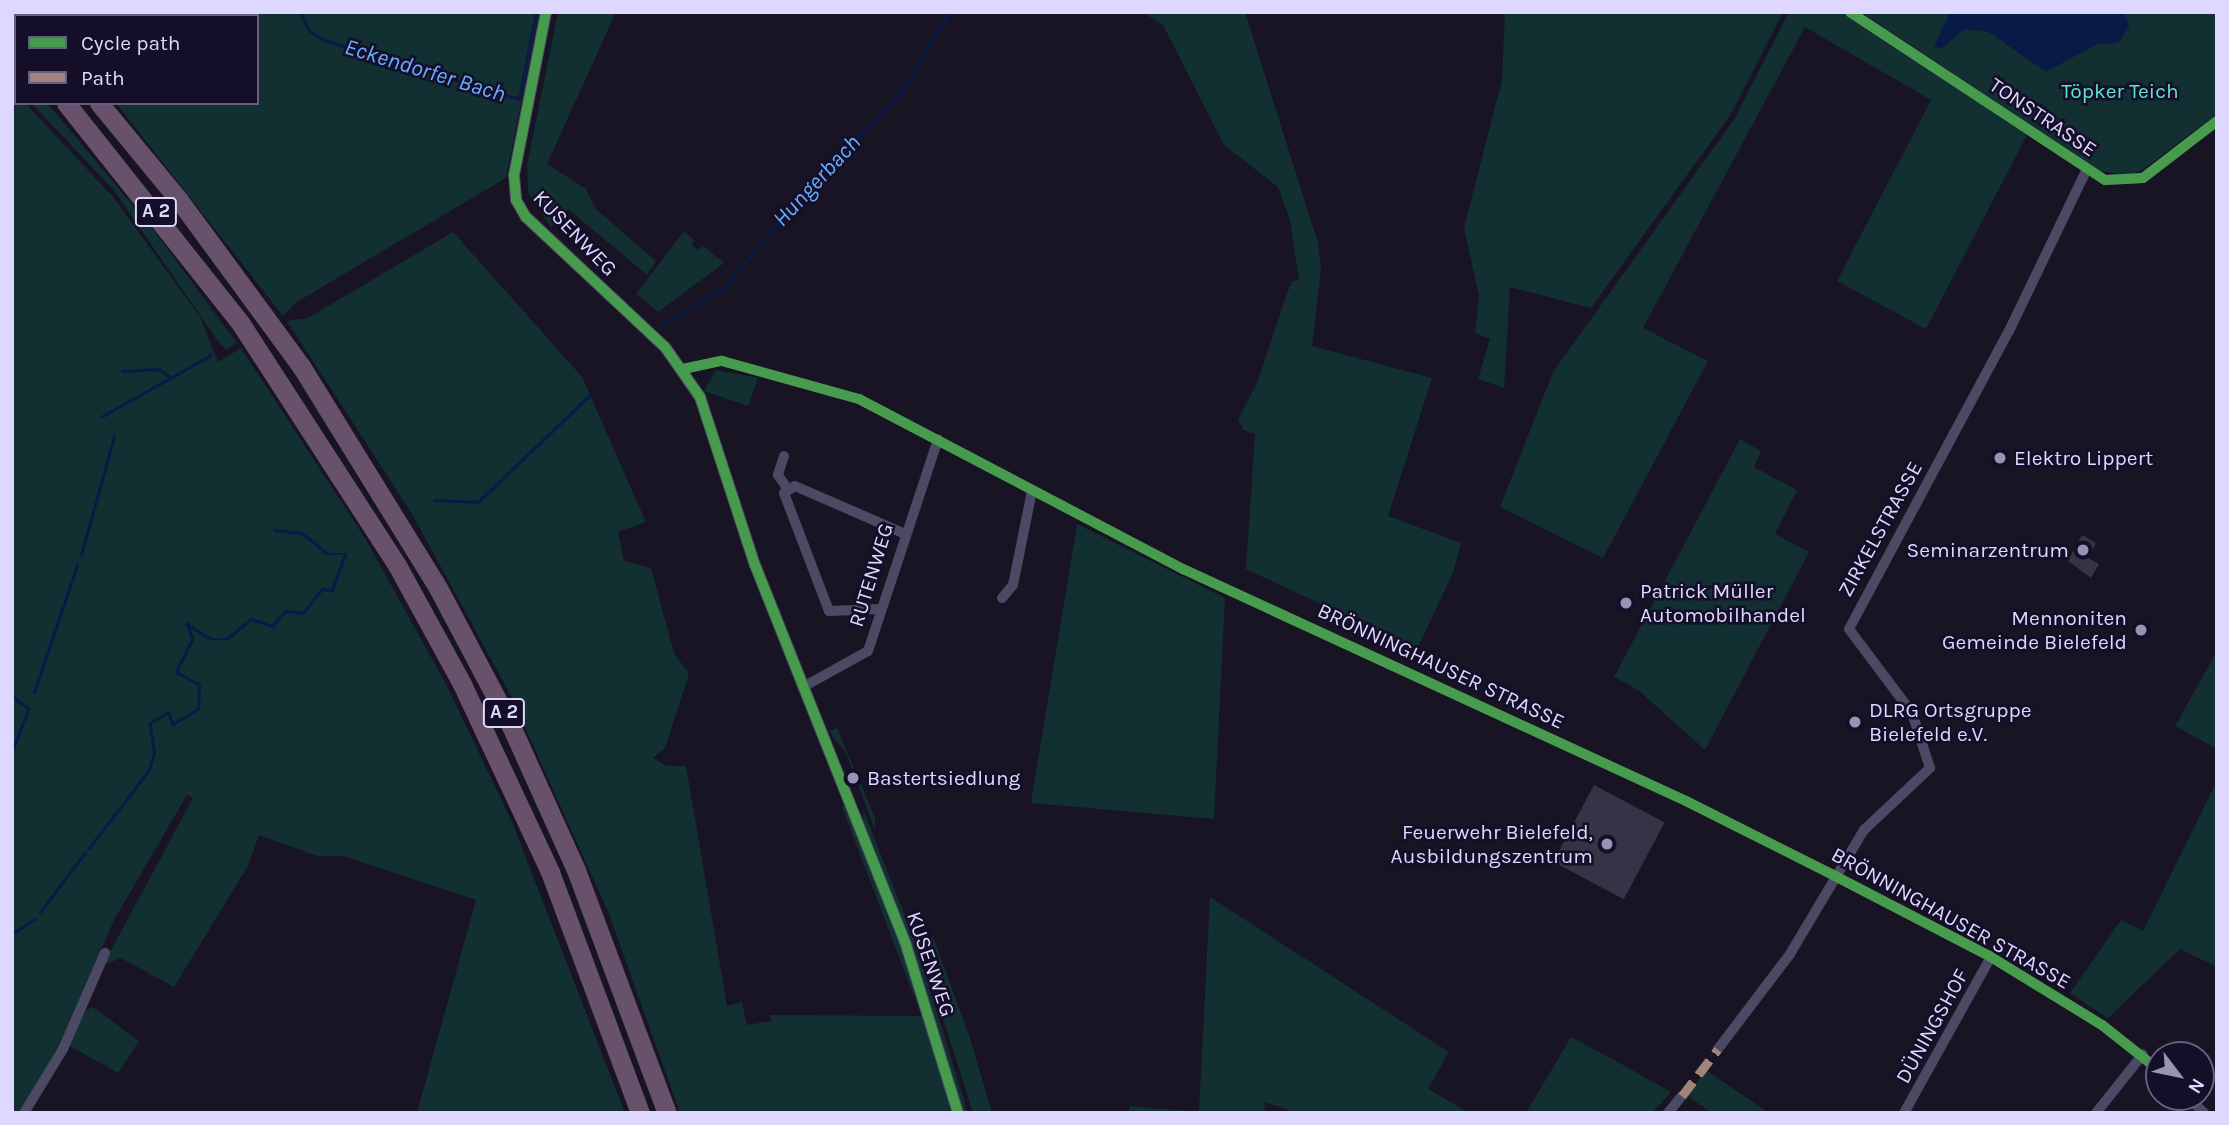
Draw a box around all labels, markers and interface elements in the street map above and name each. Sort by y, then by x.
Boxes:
legend [14,14,259,105]
text: Cycle path [81,31,181,55]
water label: Eckendorfer Bach [341,33,509,109]
text: Path [81,66,125,90]
street label: TONSTRASSE [1985,72,2101,162]
park label: Töpker Teich [2061,78,2179,104]
water label: Hungerbach [767,129,867,233]
street label: KUSENWEG [528,185,622,281]
road number: A 2 [133,196,179,228]
place label: Elektro Lippert [2014,445,2153,471]
marker: Elektro Lippert [1992,450,2008,466]
street label: ZIRKELSTRASSE [1832,457,1928,601]
street label: RUTENWEG [843,520,899,630]
place label: Seminarzentrum [1907,537,2069,563]
marker: Seminarzentrum [2075,542,2091,558]
place label: Patrick Müller Automobilhandel [1640,578,1806,628]
marker: Patrick Müller Automobilhandel [1618,595,1634,611]
street label: BRÖNNINGHAUSER STRASSE [1314,598,1568,734]
place label: Mennoniten Gemeinde Bielefeld [1942,605,2127,655]
marker: Mennoniten Gemeinde Bielefeld [2133,622,2149,638]
place label: DLRG Ortsgruppe Bielefeld e.V. [1869,697,2032,747]
road number: A 2 [481,698,527,728]
marker: DLRG Ortsgruppe Bielefeld e.V. [1847,714,1863,730]
place label: Bastertsiedlung [867,765,1020,791]
marker: Bastertsiedlung [845,770,861,786]
place label: Feuerwehr Bielefeld, Ausbildungszentrum [1391,819,1593,869]
marker: Feuerwehr Bielefeld, Ausbildungszentrum [1599,836,1615,852]
street label: BRÖNNINGHAUSER STRASSE [1827,842,2075,994]
street label: KUSENWEG [901,908,961,1020]
street label: DÜNINGSHOF [1890,964,1974,1088]
north arrow [2145,1041,2215,1111]
text: N [2183,1074,2209,1098]

